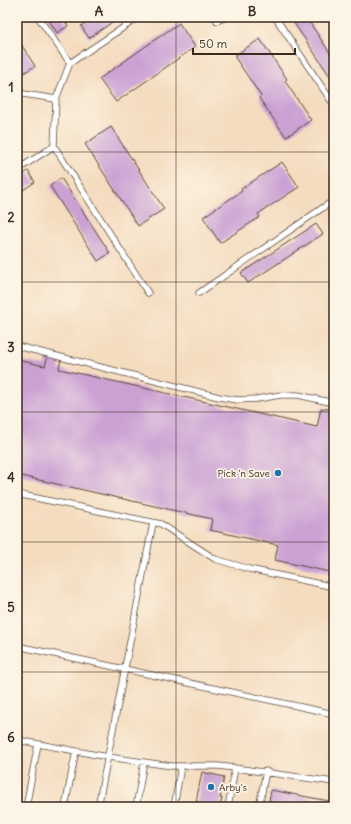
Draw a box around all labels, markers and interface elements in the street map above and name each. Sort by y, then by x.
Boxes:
text: A [95,3,104,20]
text: B [248,3,257,20]
scale bar [193,30,295,56]
text: 50 m [199,36,228,51]
text: 1 [8,79,14,96]
text: 2 [7,209,15,226]
text: 3 [7,339,15,356]
place label: Pick 'n Save [218,467,270,480]
marker: Pick 'n Save [273,468,283,478]
text: 4 [7,469,15,486]
text: 5 [7,599,15,616]
text: 6 [7,729,15,746]
place label: Arby's [219,781,248,794]
marker: Arby's [206,782,216,792]

